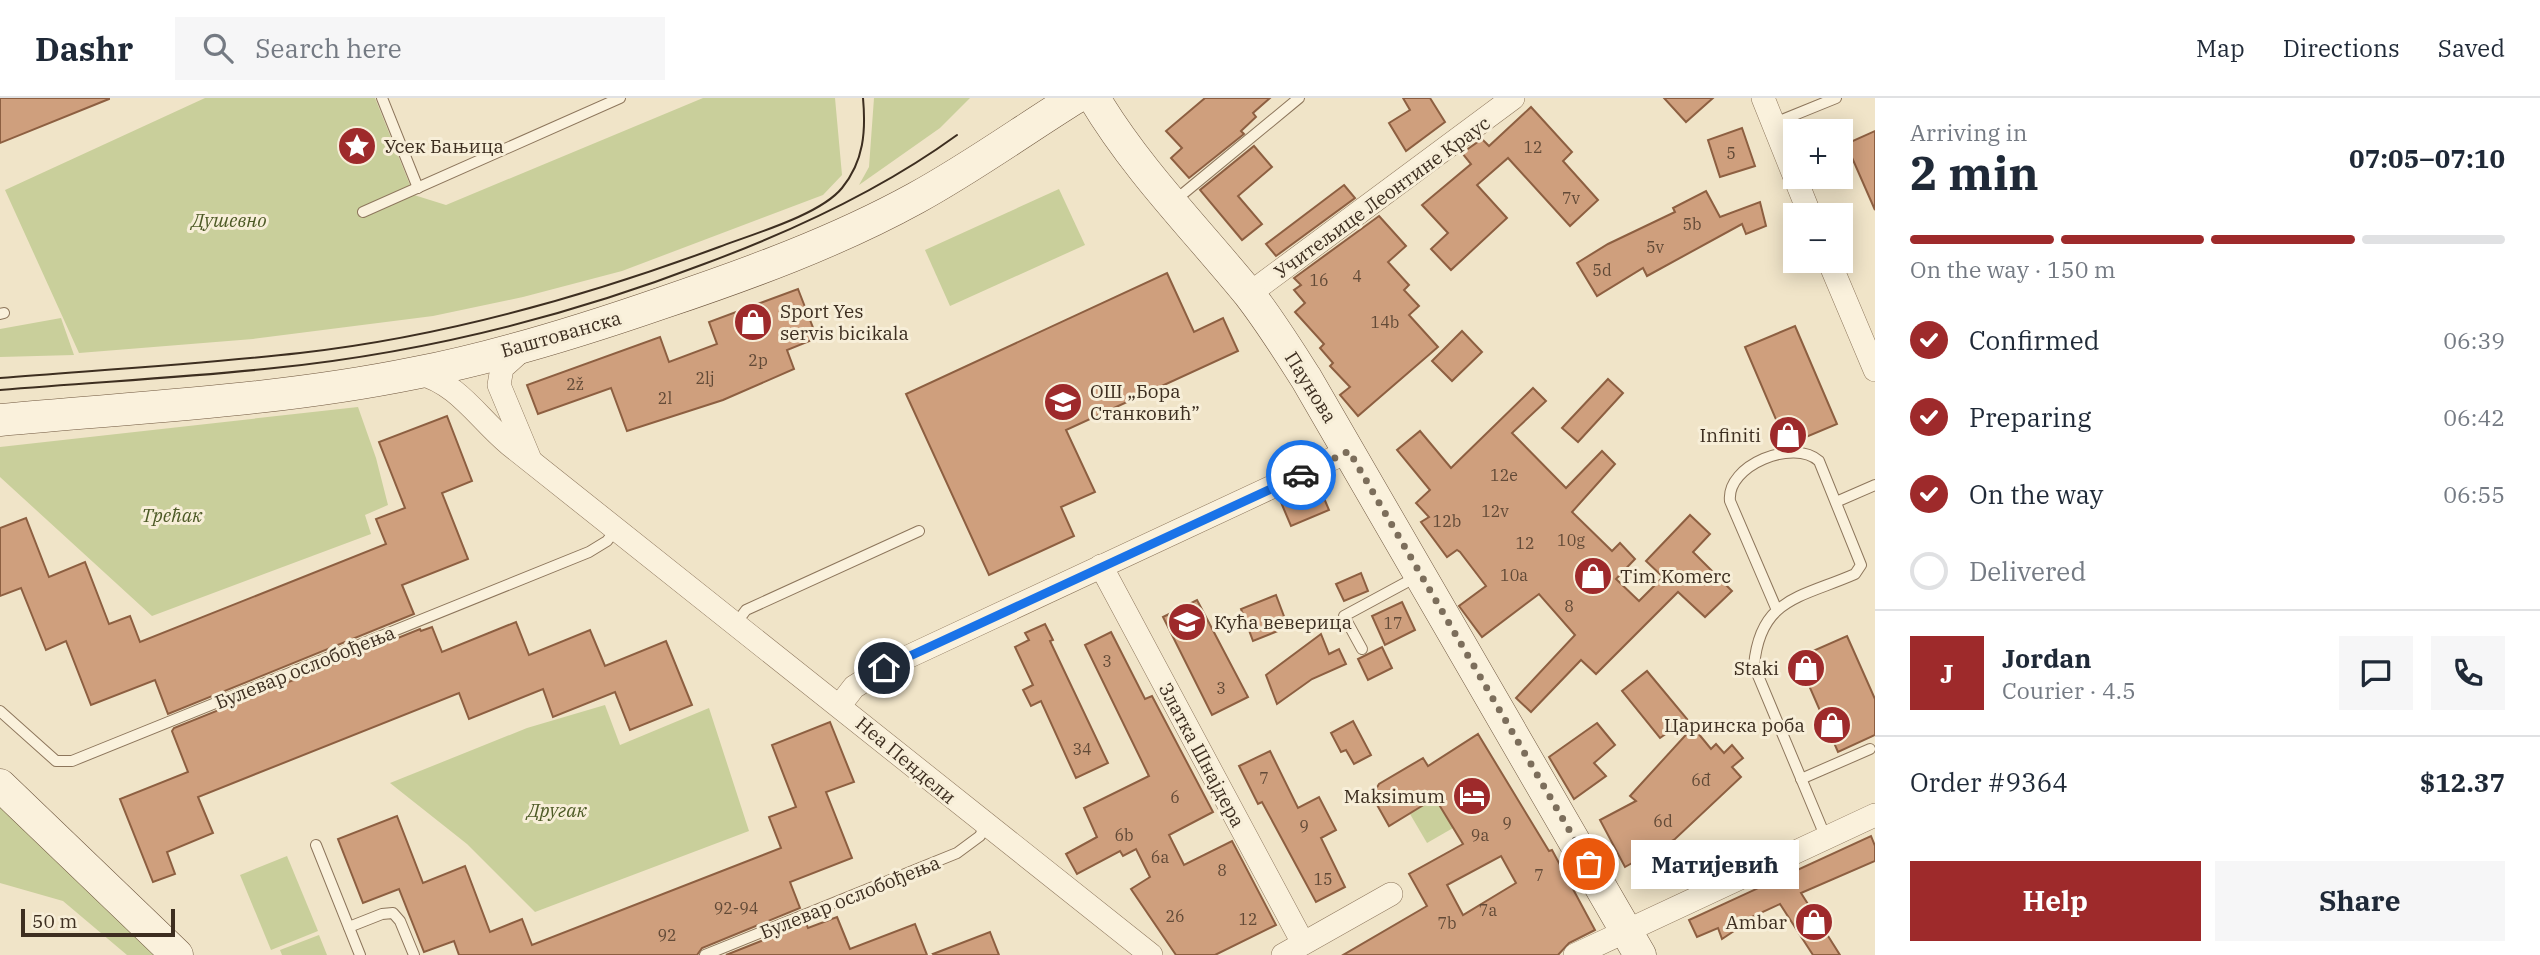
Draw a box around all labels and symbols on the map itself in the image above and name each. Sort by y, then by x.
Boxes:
street label: Учитељице Леонтине Краус [1269,110,1495,283]
place icon: Усек Бањица [336,125,378,167]
place label: Усек Бањица [384,134,504,158]
house number: 12 [1523,137,1543,157]
house number: 5 [1726,143,1736,163]
house number: 7v [1562,188,1581,208]
park label: Душевно [189,208,267,232]
house number: 5b [1682,214,1702,234]
house number: 5v [1646,237,1665,257]
house number: 5d [1592,260,1612,280]
house number: 4 [1352,266,1362,286]
house number: 16 [1309,270,1329,290]
place label: Sport Yes servis bicikala [780,299,909,345]
shop icon: Sport Yes servis bicikala [732,301,774,343]
street label: Баштованска [498,305,624,363]
house number: 14b [1371,312,1399,332]
street label: Паунова [1280,347,1342,427]
house number: 2p [748,350,768,370]
house number: 2lj [695,368,715,388]
house number: 2ž [566,374,584,394]
place label: ОШ „Бора Станковић” [1090,379,1200,425]
school or university icon: ОШ „Бора Станковић” [1042,381,1084,423]
house number: 2l [658,388,672,408]
shop icon: Infiniti [1767,414,1809,456]
place label: Infiniti [1699,423,1761,447]
courier [1266,440,1336,510]
house number: 12e [1490,465,1518,485]
house number: 12v [1481,501,1509,521]
park label: Трећак [141,503,203,527]
house number: 12b [1433,511,1461,531]
house number: 10g [1557,530,1585,550]
house number: 12 [1515,533,1535,553]
shop icon: Tim Komerc [1572,555,1614,597]
place label: Tim Komerc [1620,564,1731,588]
house number: 10a [1500,565,1528,585]
house number: 8 [1564,596,1574,616]
school or university icon: Кућа веверица [1166,601,1208,643]
place label: Кућа веверица [1214,610,1352,634]
house number: 17 [1383,613,1403,633]
street label: Булевар ослобођења [211,620,399,714]
pin [854,638,914,698]
shop icon: Staki [1785,647,1827,689]
house number: 3 [1102,651,1112,671]
place label: Staki [1734,656,1779,680]
house number: 3 [1216,678,1226,698]
street label: Златка Шнајдера [1154,679,1250,831]
shop icon: Царинска роба [1811,704,1853,746]
street label: Неа Пендели [851,711,961,809]
place label: Царинска роба [1664,713,1805,737]
house number: 34 [1072,739,1092,759]
house number: 7 [1259,768,1269,788]
house number: 6đ [1691,770,1711,790]
hotel icon: Maksimum [1451,775,1493,817]
place label: Maksimum [1344,784,1445,808]
house number: 6 [1170,787,1180,807]
park label: Другак [525,798,588,822]
house number: 6d [1653,811,1673,831]
house number: 9 [1502,813,1512,833]
house number: 9 [1299,816,1309,836]
house number: 6b [1114,825,1134,845]
house number: 9a [1471,825,1489,845]
pin [1559,834,1619,894]
callout: Матијевић [1631,840,1799,888]
house number: 6a [1151,847,1169,867]
street label: Булевар ослобођења [756,850,944,944]
house number: 8 [1217,860,1227,880]
house number: 7 [1534,865,1544,885]
house number: 15 [1313,869,1333,889]
house number: 92-94 [714,898,758,918]
house number: 7a [1479,900,1497,920]
shop icon: Ambar [1793,901,1835,943]
scale bar [21,906,175,938]
house number: 26 [1165,906,1185,926]
house number: 12 [1238,909,1258,929]
place label: Ambar [1726,910,1788,934]
house number: 7b [1437,913,1457,933]
house number: 92 [657,925,677,945]

